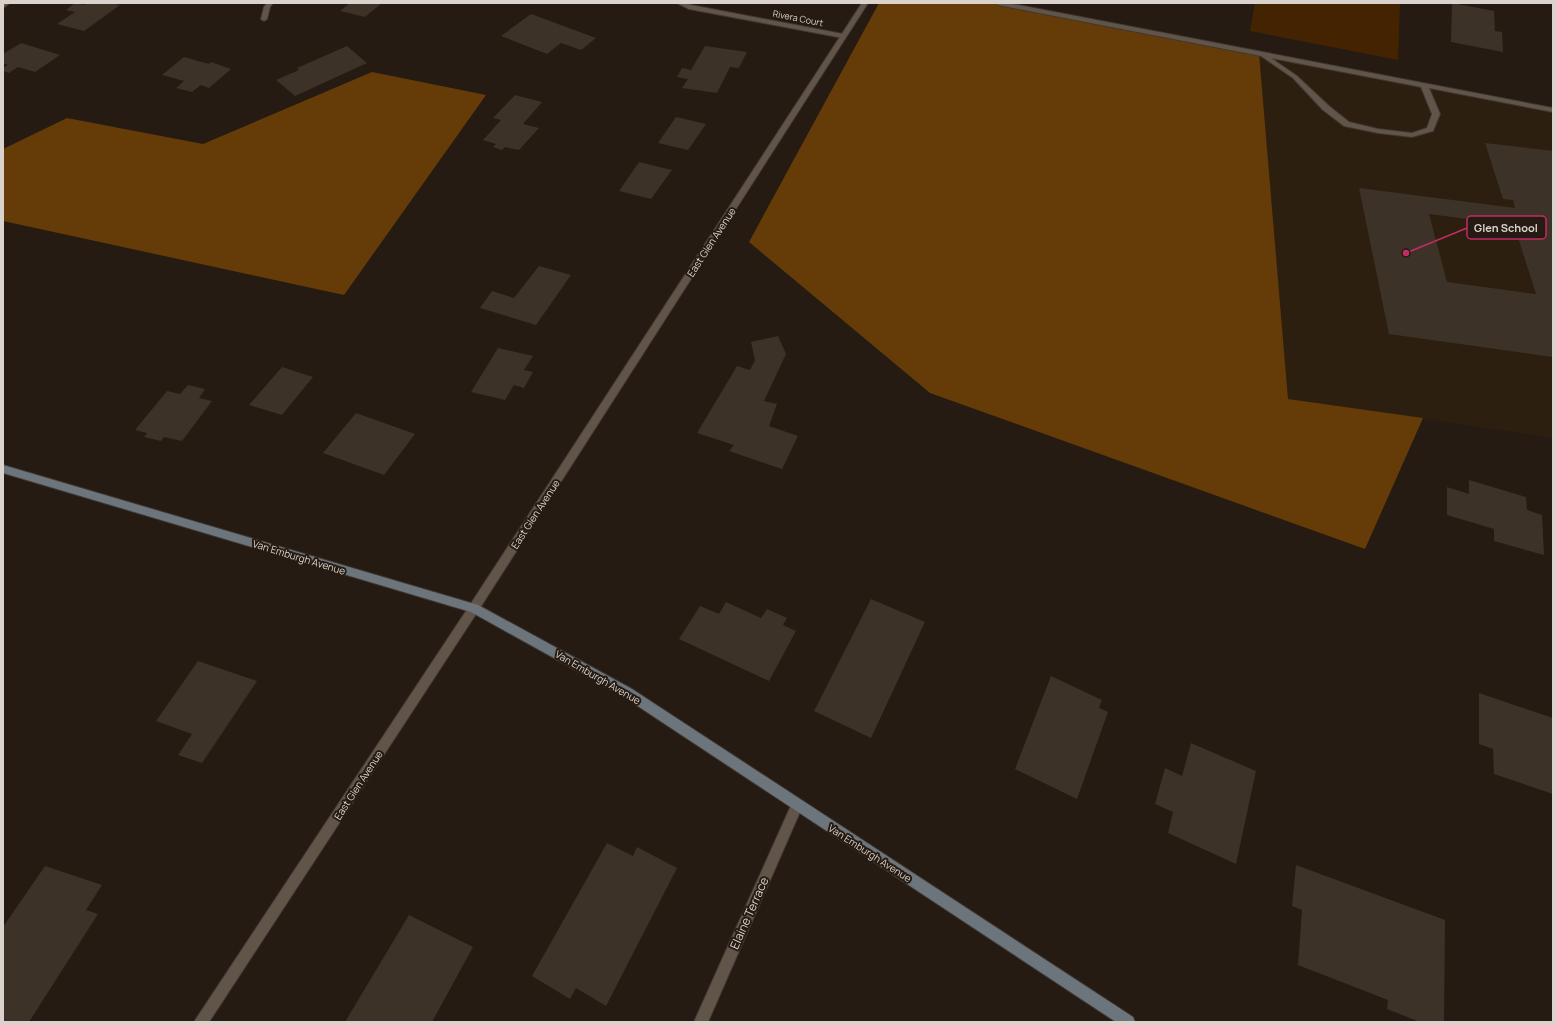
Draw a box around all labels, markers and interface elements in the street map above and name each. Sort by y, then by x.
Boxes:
street label: Rivera Court [772,7,825,29]
street label: East Glen Avenue [683,205,739,279]
callout: Glen School [1467,216,1546,239]
text: Glen School [1474,220,1538,235]
street label: East Glen Avenue [507,477,563,551]
street label: Van Emburgh Avenue [251,536,347,578]
street label: Van Emburgh Avenue [553,647,643,707]
street label: East Glen Avenue [330,748,386,822]
street label: Van Emburgh Avenue [826,821,914,885]
street label: Elaine Terrace [725,874,773,952]

